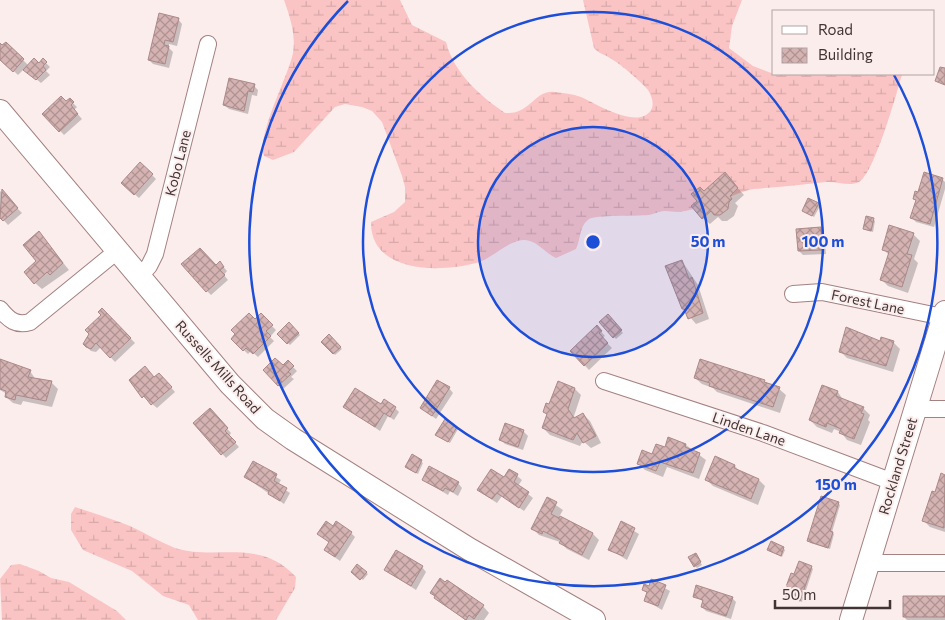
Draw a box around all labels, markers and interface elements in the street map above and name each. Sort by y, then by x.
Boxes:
legend [772,10,935,75]
text: Road [818,20,853,38]
text: Building [818,45,873,63]
street label: Kobo Lane [161,128,194,198]
text: 50 m [691,232,725,250]
text: 100 m [802,232,844,250]
centre of rings [584,233,602,251]
street label: Forest Lane [830,285,906,318]
street label: Russells Mills Road [172,317,265,417]
street label: Linden Lane [710,408,788,449]
street label: Rockland Street [875,415,920,517]
text: 150 m [815,475,857,493]
scale bar [775,578,890,610]
text: 50 m [782,585,816,603]

